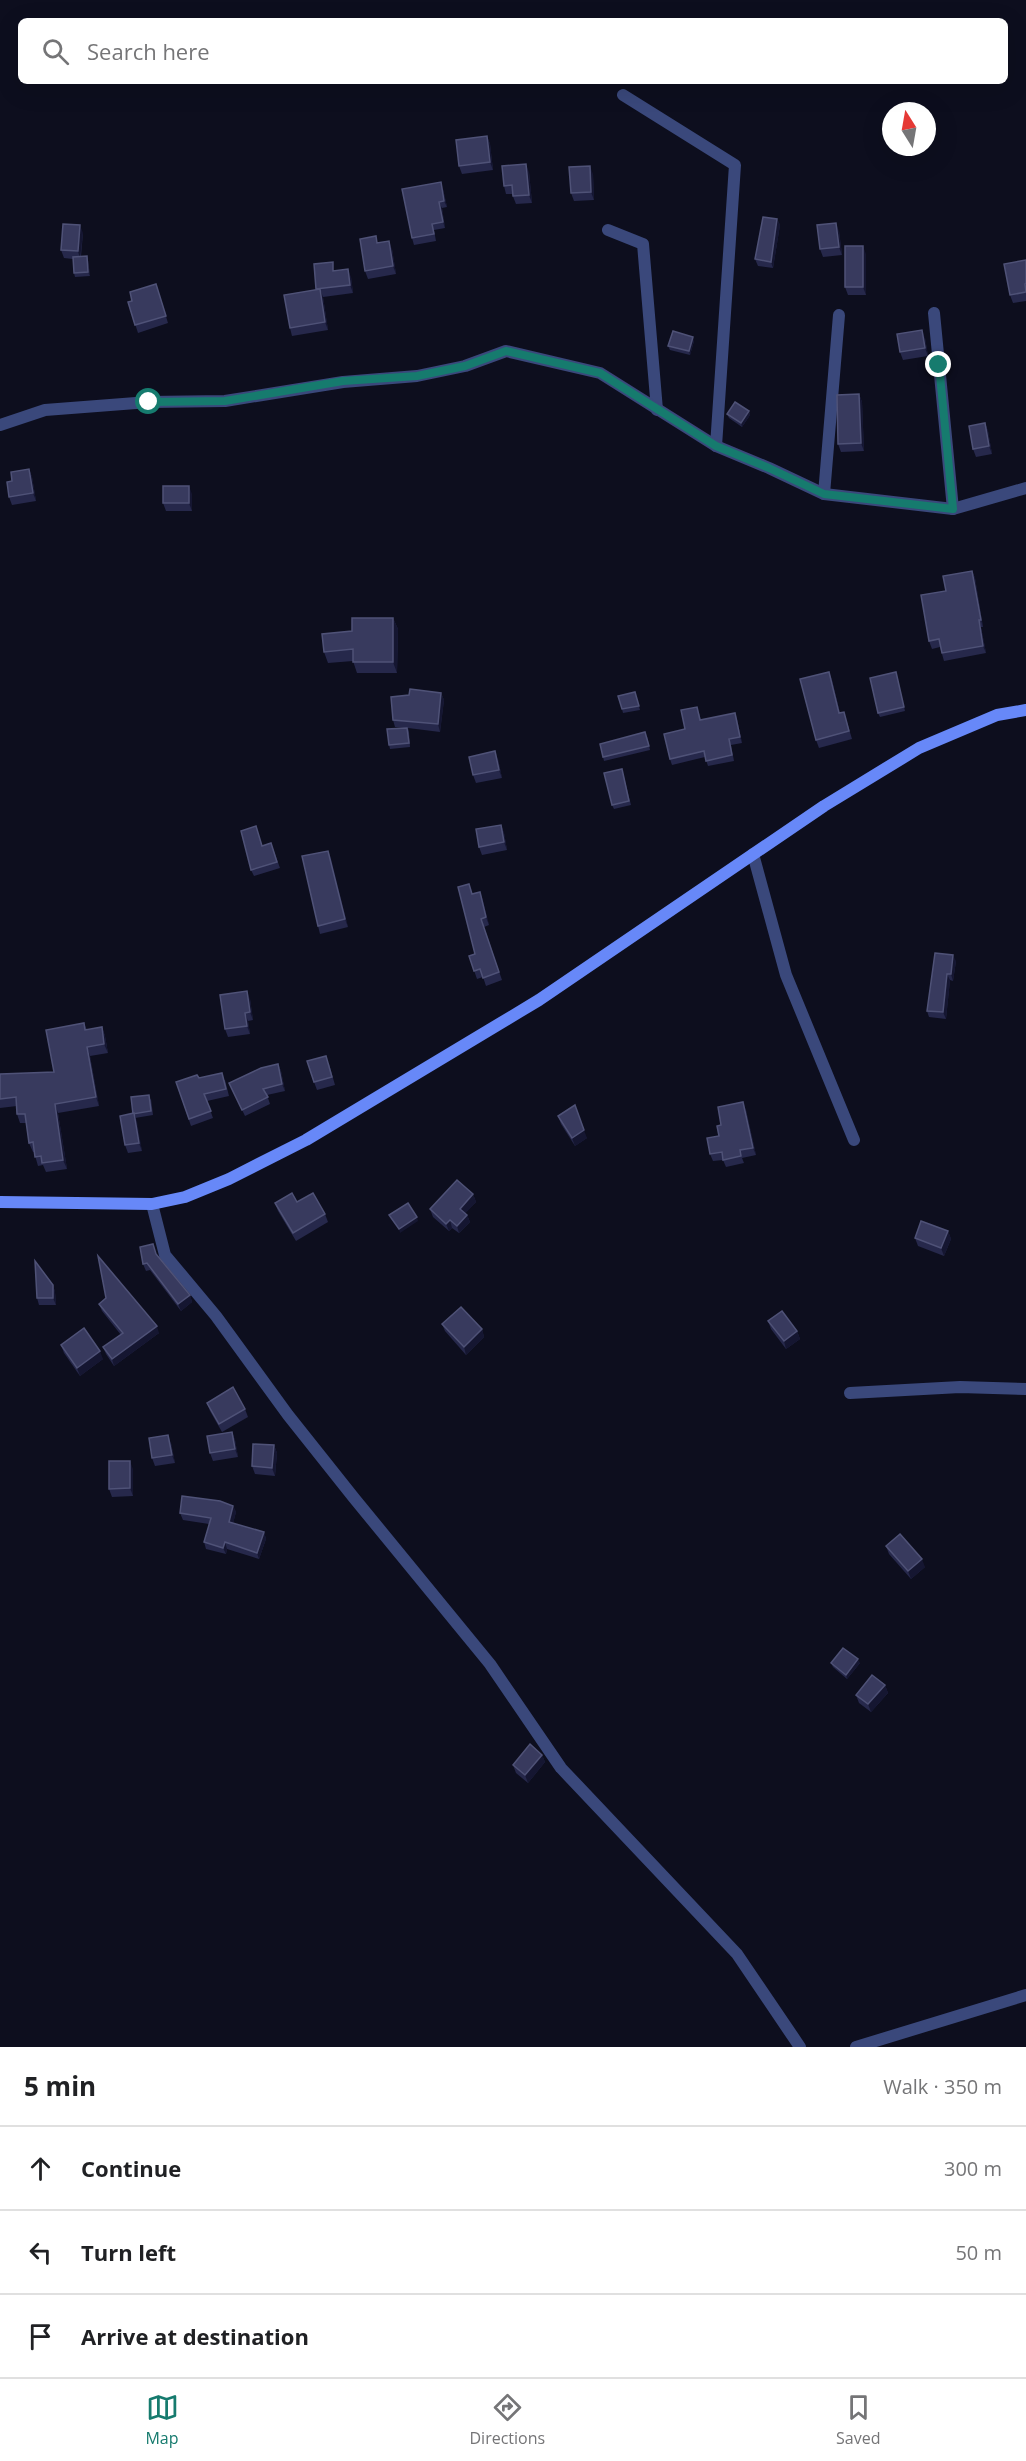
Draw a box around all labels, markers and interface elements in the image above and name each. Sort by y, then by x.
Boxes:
search box [18,18,1008,84]
icon: search [39,35,72,68]
text: Search here [87,36,210,66]
north arrow [882,102,936,156]
route end [925,351,951,377]
route start [135,388,161,414]
text: 5 min [24,2068,96,2104]
text: Walk · 350 m [883,2073,1002,2100]
icon: ahead [24,2152,57,2185]
text: Continue [81,2153,181,2183]
text: 300 m [944,2155,1002,2182]
icon: left [24,2236,57,2269]
text: Turn left [81,2237,176,2267]
text: 50 m [955,2239,1002,2266]
icon: arrive [24,2320,57,2353]
text: Arrive at destination [81,2321,309,2351]
tab: Map [145,2391,179,2449]
tab: Directions [469,2391,545,2449]
tab: Saved [836,2391,881,2449]

